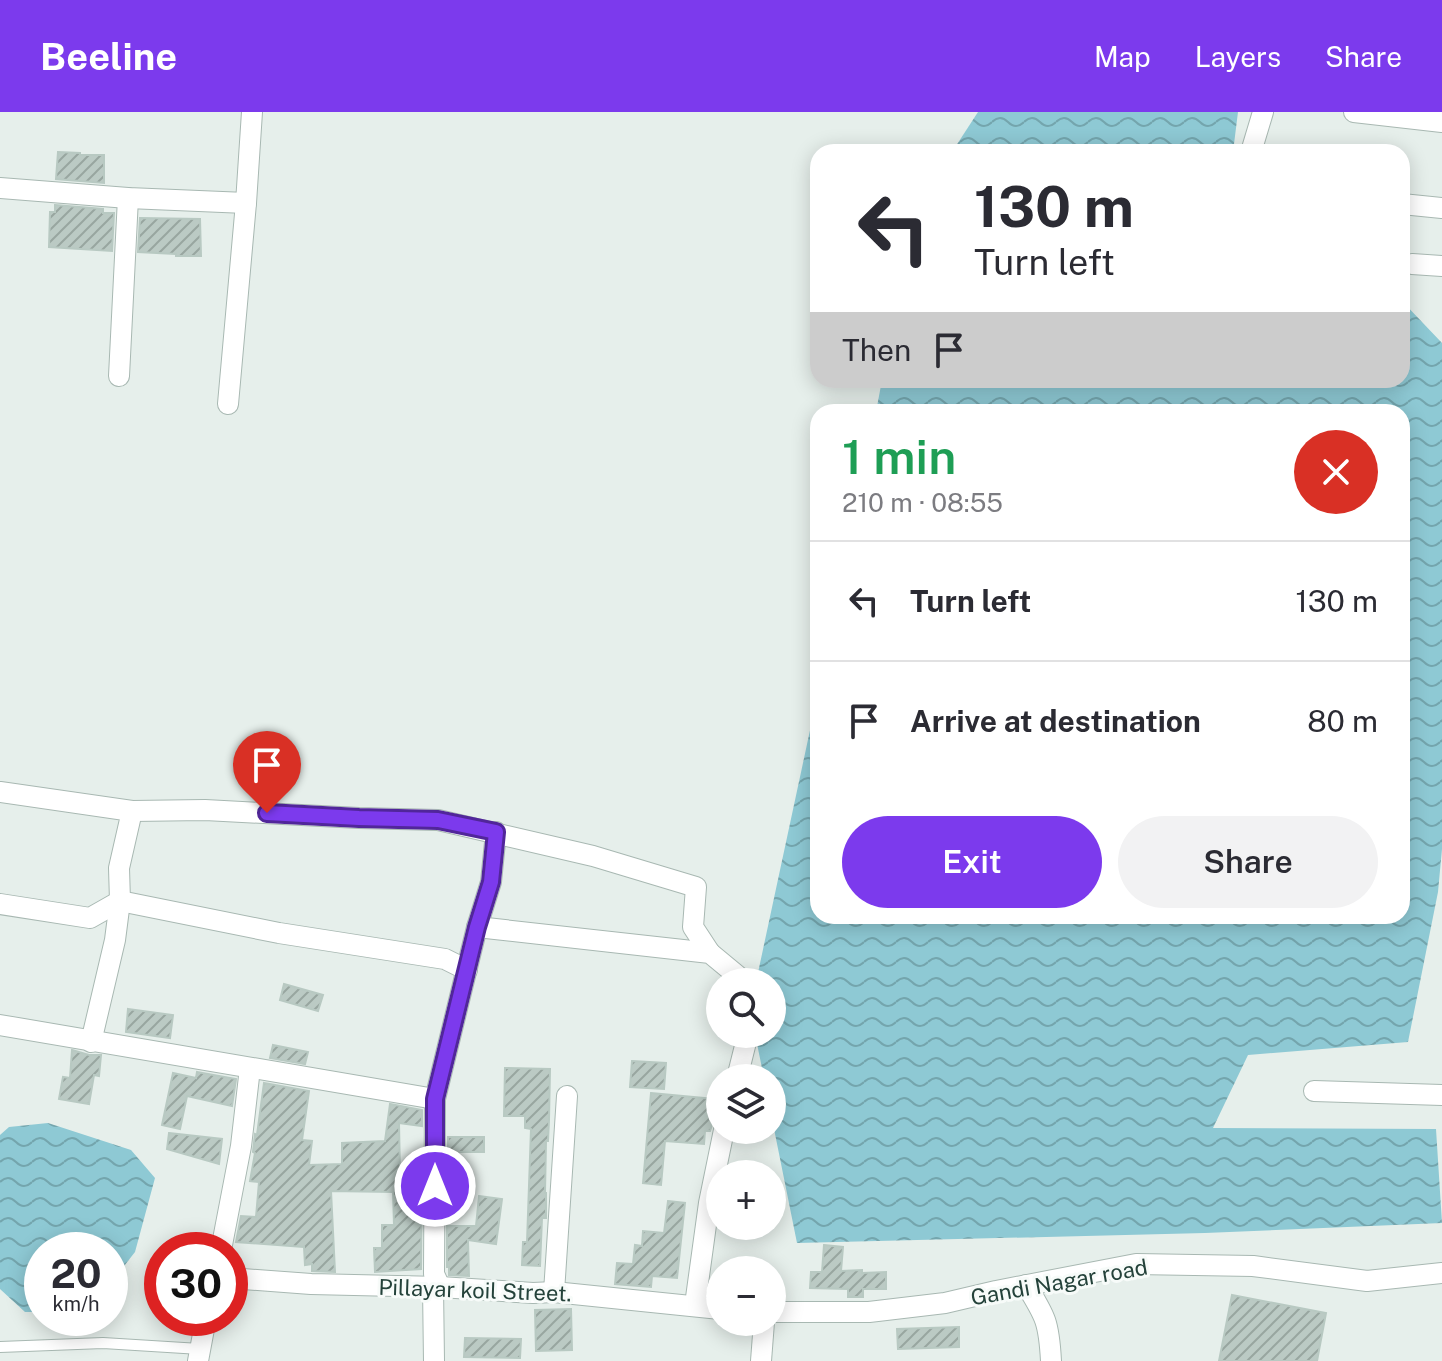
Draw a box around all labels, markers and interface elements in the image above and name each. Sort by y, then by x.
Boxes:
text: Beeline [40,34,177,79]
text: Map [1094,40,1151,73]
text: Layers [1195,40,1281,73]
text: Share [1325,40,1402,73]
text: 130 m [974,174,1134,240]
icon: left [842,176,946,280]
text: Turn left [974,241,1115,283]
icon: arrive [927,328,971,372]
text: Then [842,332,911,368]
text: 1 min [842,428,956,485]
button: close [1294,430,1378,514]
text: 210 m · 08:55 [842,487,1003,518]
icon: left [842,579,886,623]
text: Turn left [910,583,1031,619]
text: 130 m [1295,583,1378,619]
icon: arrive [842,699,886,743]
text: Arrive at destination [910,703,1201,739]
text: 80 m [1307,703,1378,739]
pin [233,731,301,813]
icon: arrive [245,743,289,787]
button: Exit [842,816,1102,908]
button: Share [1118,816,1378,908]
map controls [706,968,786,1336]
button: search [706,968,786,1048]
button: layers [706,1064,786,1144]
position arrow [393,1144,477,1228]
button: + [706,1160,786,1240]
speed limit sign: 30 [144,1232,248,1336]
text: 20 [50,1250,102,1297]
street label: Gandi Nagar road [968,1254,1150,1310]
button: − [706,1256,786,1336]
street label: Pillayar koil Street. [378,1274,572,1306]
text: km/h [52,1292,100,1316]

